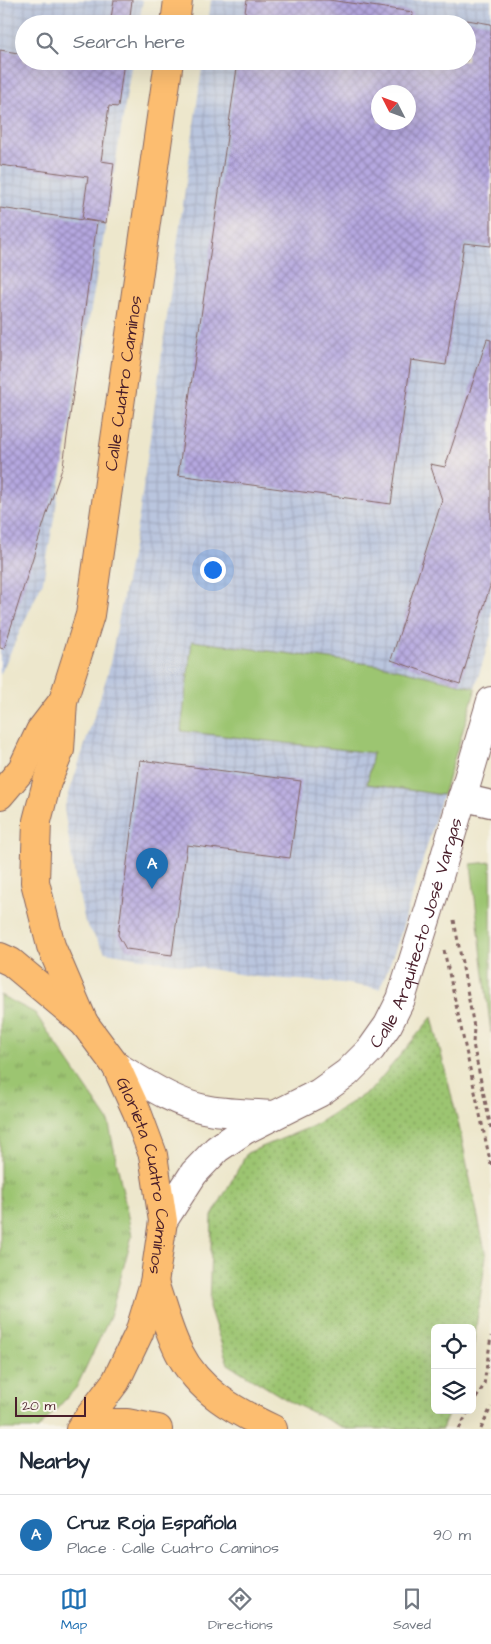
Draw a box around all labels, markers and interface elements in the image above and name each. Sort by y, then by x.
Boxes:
search box [15,15,476,70]
icon: search [33,29,61,57]
text: Search here [73,29,185,56]
north arrow [371,85,416,130]
street label: Calle Cuatro Caminos [98,294,148,473]
your location [200,557,226,583]
street label: Calle Arquitecto José Vargas [363,815,468,1053]
pin: A [136,848,168,889]
street label: Glorieta Cuatro Caminos [110,1073,175,1276]
map controls [431,1324,476,1414]
button: locate [431,1324,476,1369]
button: layers [431,1369,476,1414]
scale bar [15,1394,86,1417]
text: 20 m [22,1396,55,1416]
text: Nearby [20,1447,90,1476]
text: Cruz Roja Española [67,1510,236,1537]
text: A [31,1524,41,1546]
text: 90 m [433,1524,471,1546]
text: Place · Calle Cuatro Caminos [67,1537,279,1559]
tab: Map [60,1585,88,1635]
tab: Directions [208,1585,273,1635]
tab: Saved [393,1585,431,1635]

